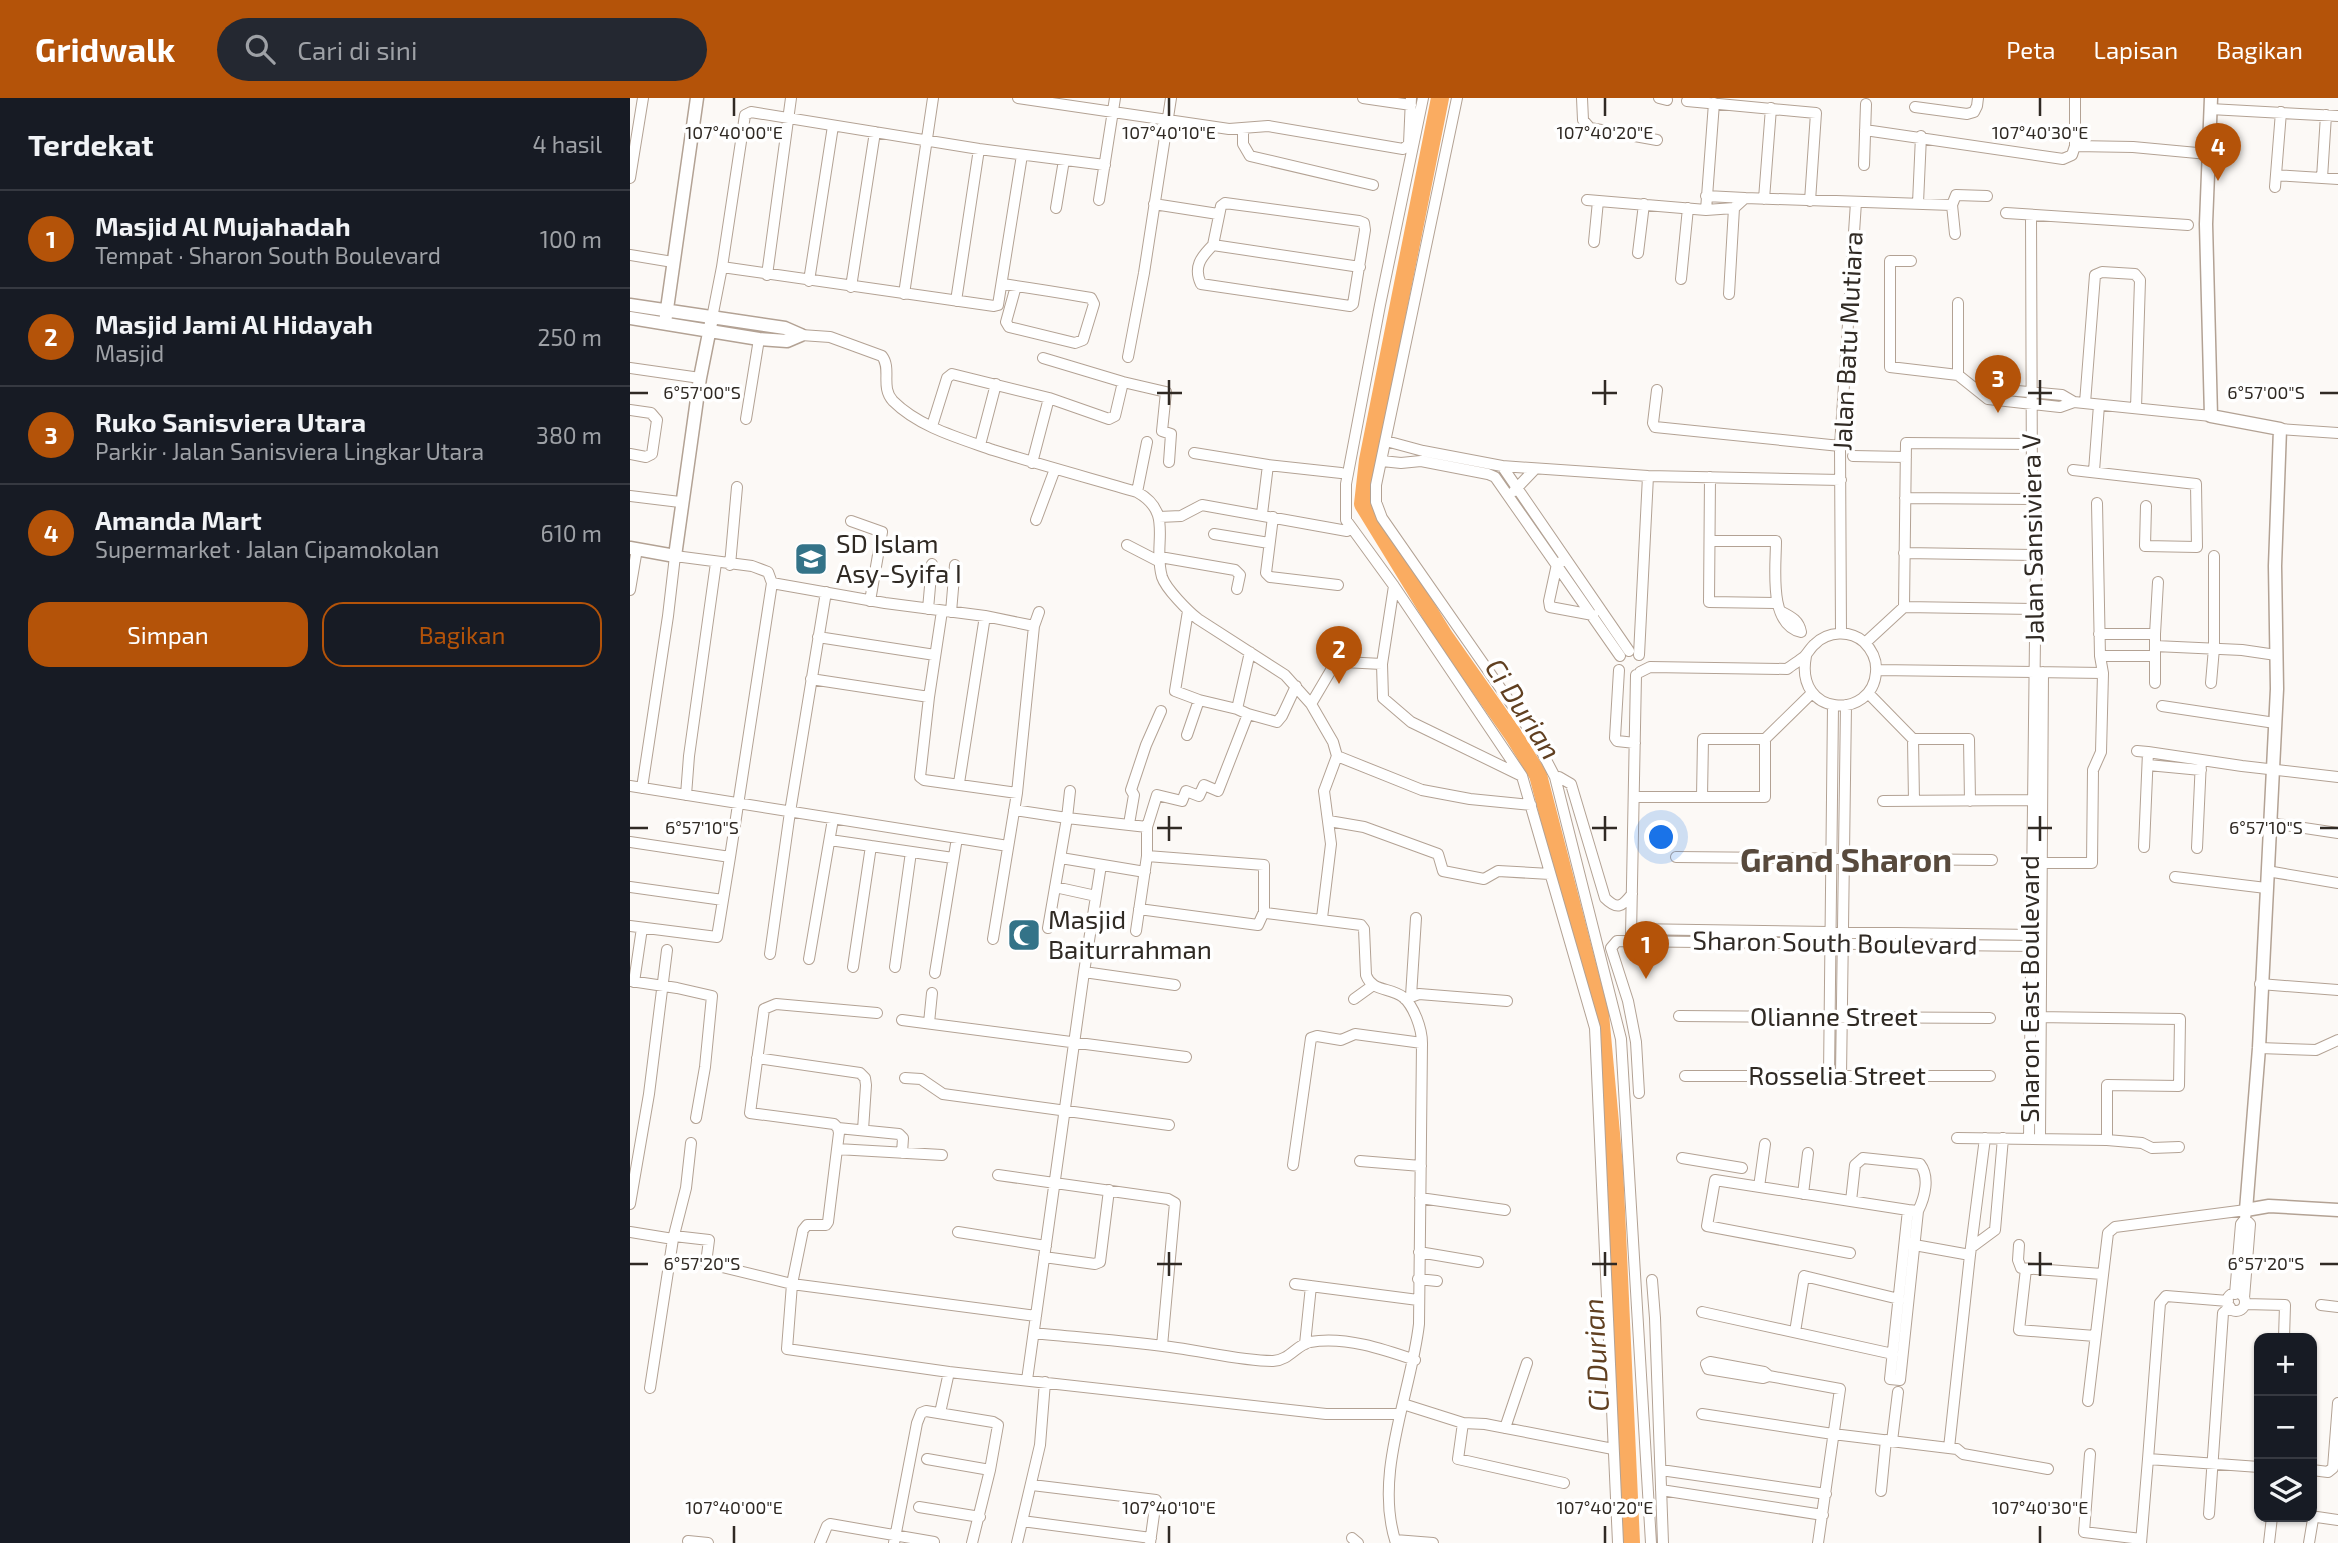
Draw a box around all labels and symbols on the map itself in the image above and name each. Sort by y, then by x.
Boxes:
text: 107°40'00"E [685,121,783,143]
text: 107°40'10"E [1122,121,1216,143]
text: 107°40'20"E [1557,121,1653,143]
text: 107°40'30"E [1992,121,2088,143]
pin: 4 [2195,123,2241,181]
street label: Jalan Batu Mutiara [1825,230,1868,452]
pin: 3 [1975,355,2021,413]
text: 6°57'00"S [663,381,741,403]
text: 6°57'00"S [2227,381,2305,403]
street label: Jalan Sansiviera V [2014,433,2049,643]
place label: SD Islam Asy-Syifa I [836,527,962,588]
school or university icon: SD Islam Asy-Syifa I [792,540,830,578]
pin: 2 [1316,626,1362,684]
water label: Ci Durian [1479,652,1569,765]
text: 6°57'10"S [665,816,739,838]
text: 6°57'10"S [2229,816,2303,838]
your location [1644,820,1678,854]
district label: Grand Sharon [1740,839,1952,879]
street label: Sharon East Boulevard [2013,855,2044,1123]
place label: Masjid Baiturrahman [1048,903,1212,964]
mosque icon: Masjid Baiturrahman [1005,916,1043,954]
pin: 1 [1623,921,1669,979]
street label: Sharon South Boulevard [1692,924,1978,959]
street label: Olianne Street [1750,1000,1918,1031]
street label: Rosselia Street [1748,1059,1926,1090]
text: 6°57'20"S [664,1252,740,1274]
text: 6°57'20"S [2228,1252,2304,1274]
water label: Ci Durian [1575,1297,1615,1413]
text: 107°40'00"E [685,1496,783,1518]
text: 107°40'10"E [1122,1496,1216,1518]
text: 107°40'20"E [1557,1496,1653,1518]
text: 107°40'30"E [1992,1496,2088,1518]

